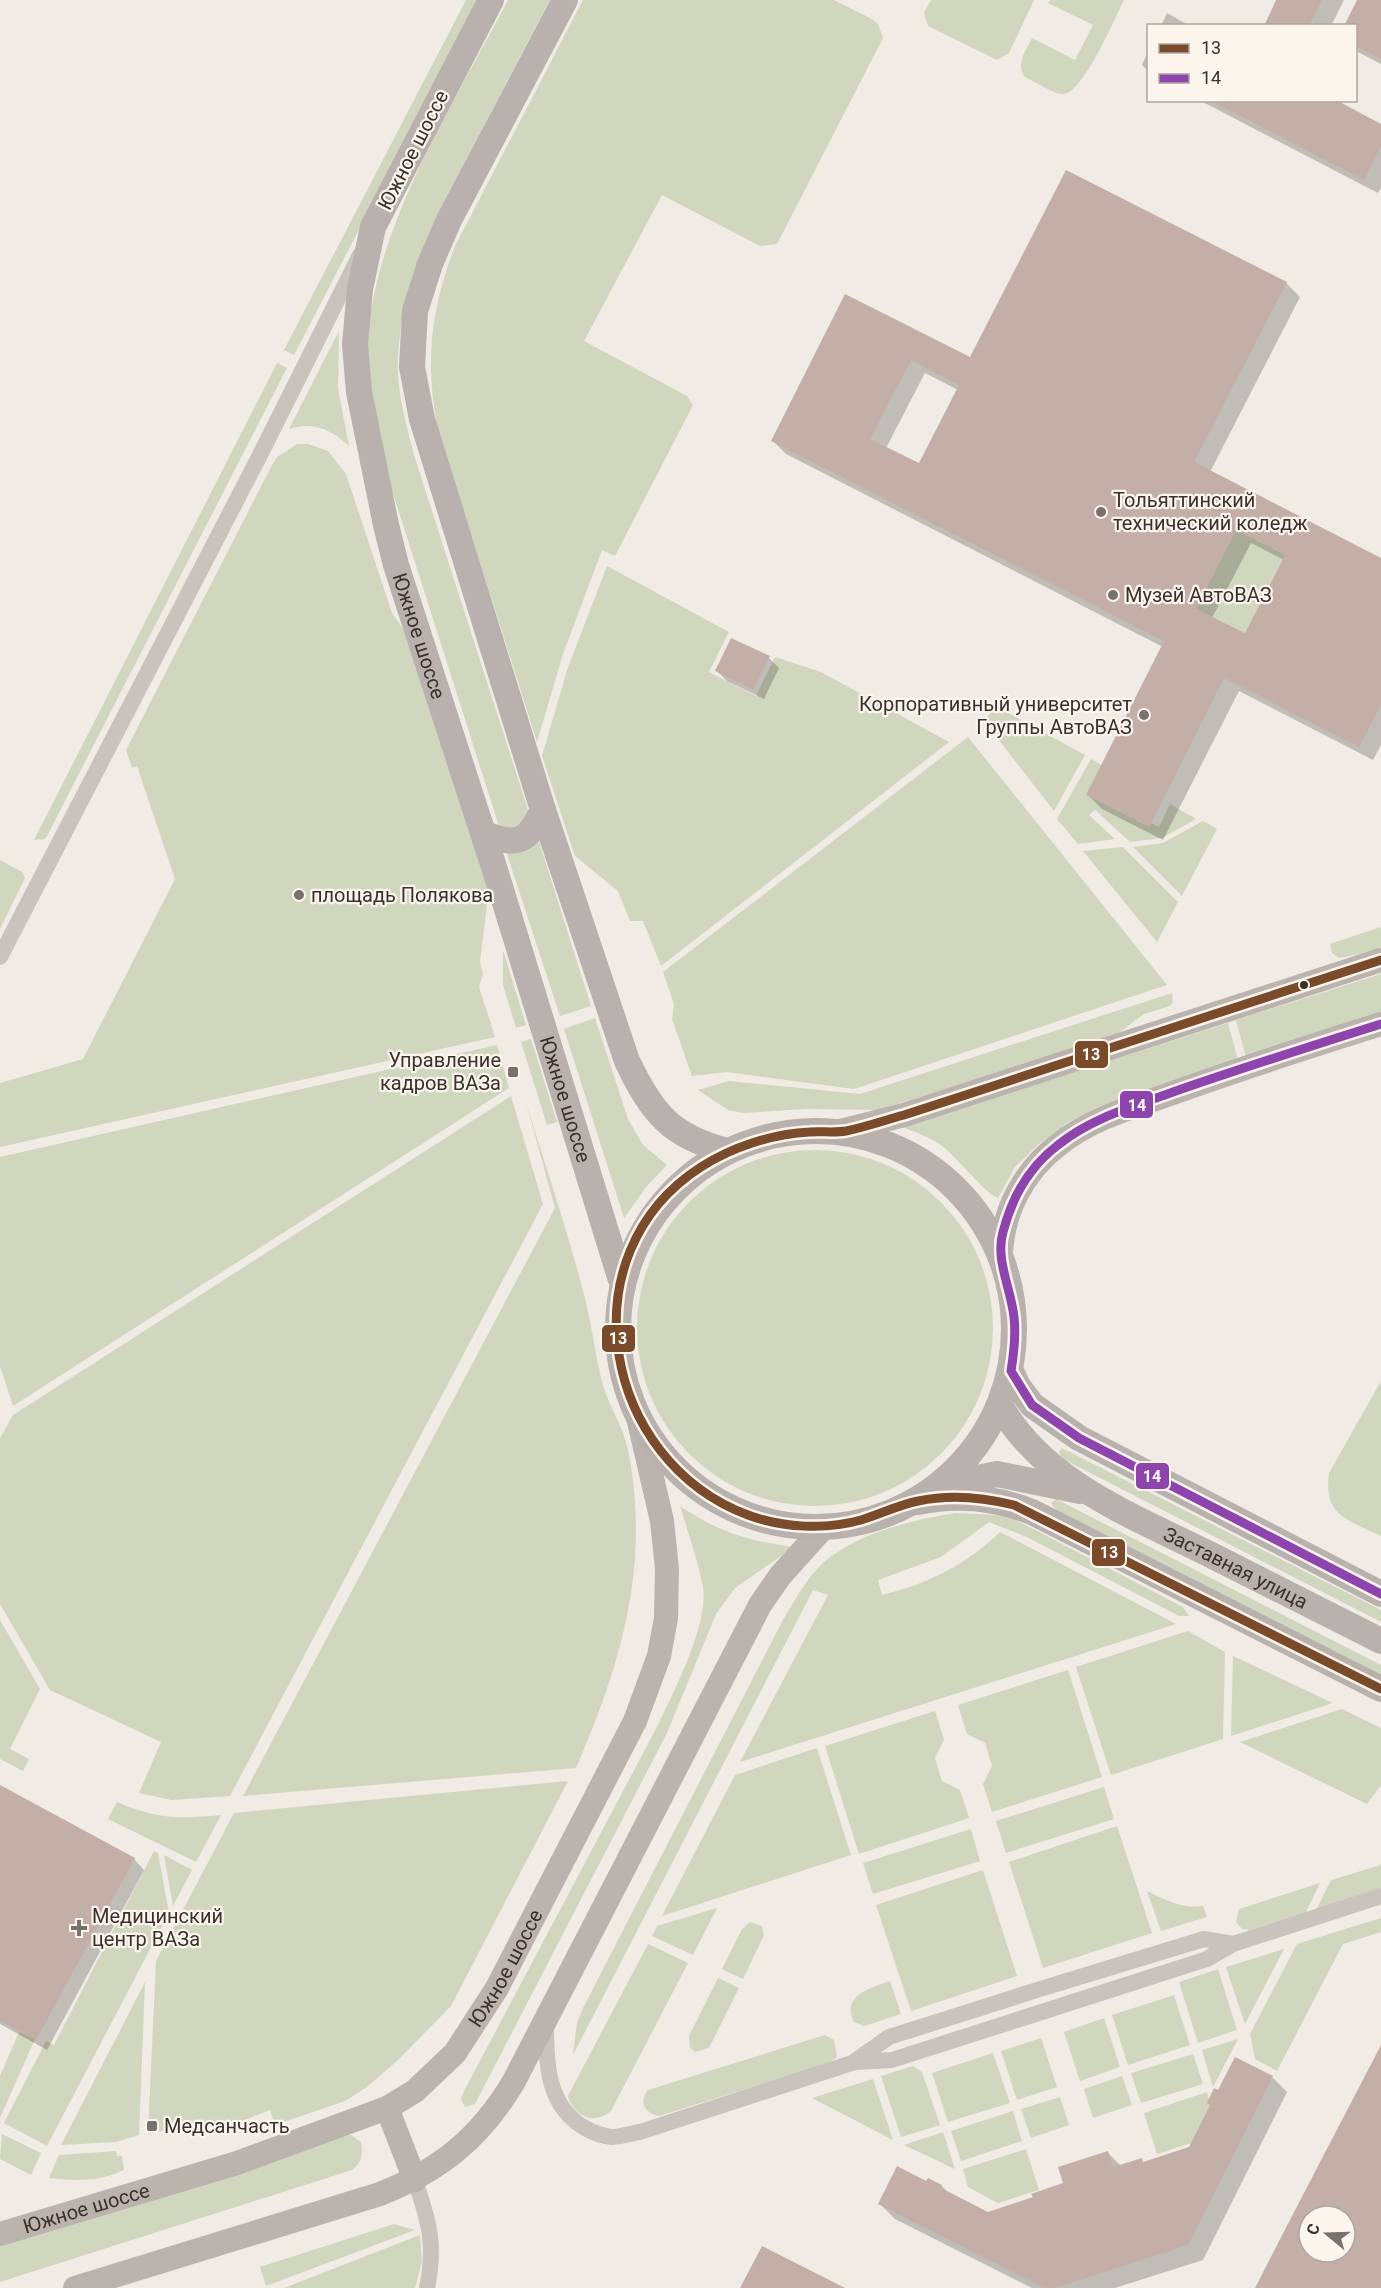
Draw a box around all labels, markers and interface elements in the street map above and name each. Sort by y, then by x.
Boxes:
legend [1147,24,1357,102]
text: 13 [1201,37,1221,58]
text: 14 [1201,67,1221,88]
street label: Южное шоссе [373,86,453,214]
place label: Тольяттинский технический коледж [1113,488,1308,535]
marker: Тольяттинский технический коледж [1094,505,1108,519]
street label: Южное шоссе [387,570,451,702]
place label: Музей АвтоВАЗ [1125,583,1272,607]
marker: Музей АвтоВАЗ [1106,588,1120,602]
place label: Корпоративный университет Группы АвтоВАЗ [859,692,1132,739]
marker: Корпоративный университет Группы АвтоВАЗ [1137,708,1151,722]
place label: площадь Полякова [311,883,493,907]
marker: площадь Полякова [292,888,306,902]
unlabelled marker [1298,979,1310,991]
street label: Южное шоссе [535,1033,596,1165]
line badge: 13 [1074,1040,1109,1069]
text: 13 [1082,1045,1100,1064]
place label: Управление кадров ВАЗа [380,1048,501,1095]
marker: Управление кадров ВАЗа [506,1065,520,1079]
line badge: 14 [1119,1090,1154,1119]
text: 14 [1128,1096,1146,1115]
line badge: 13 [601,1324,636,1353]
text: 13 [609,1329,627,1348]
line badge: 14 [1135,1462,1170,1490]
text: 14 [1143,1467,1161,1486]
street label: Заставная улица [1160,1522,1312,1614]
line badge: 13 [1091,1538,1126,1567]
text: 13 [1100,1543,1118,1562]
place label: Медицинский центр ВАЗа [92,1904,223,1951]
street label: Южное шоссе [463,1905,548,2031]
marker: Медицинский центр ВАЗа [70,1919,88,1937]
place label: Медсанчасть [164,2114,290,2138]
marker: Медсанчасть [145,2119,159,2133]
street label: Южное шоссе [20,2178,152,2238]
north arrow [1297,2204,1357,2264]
text: С [1303,2221,1324,2237]

